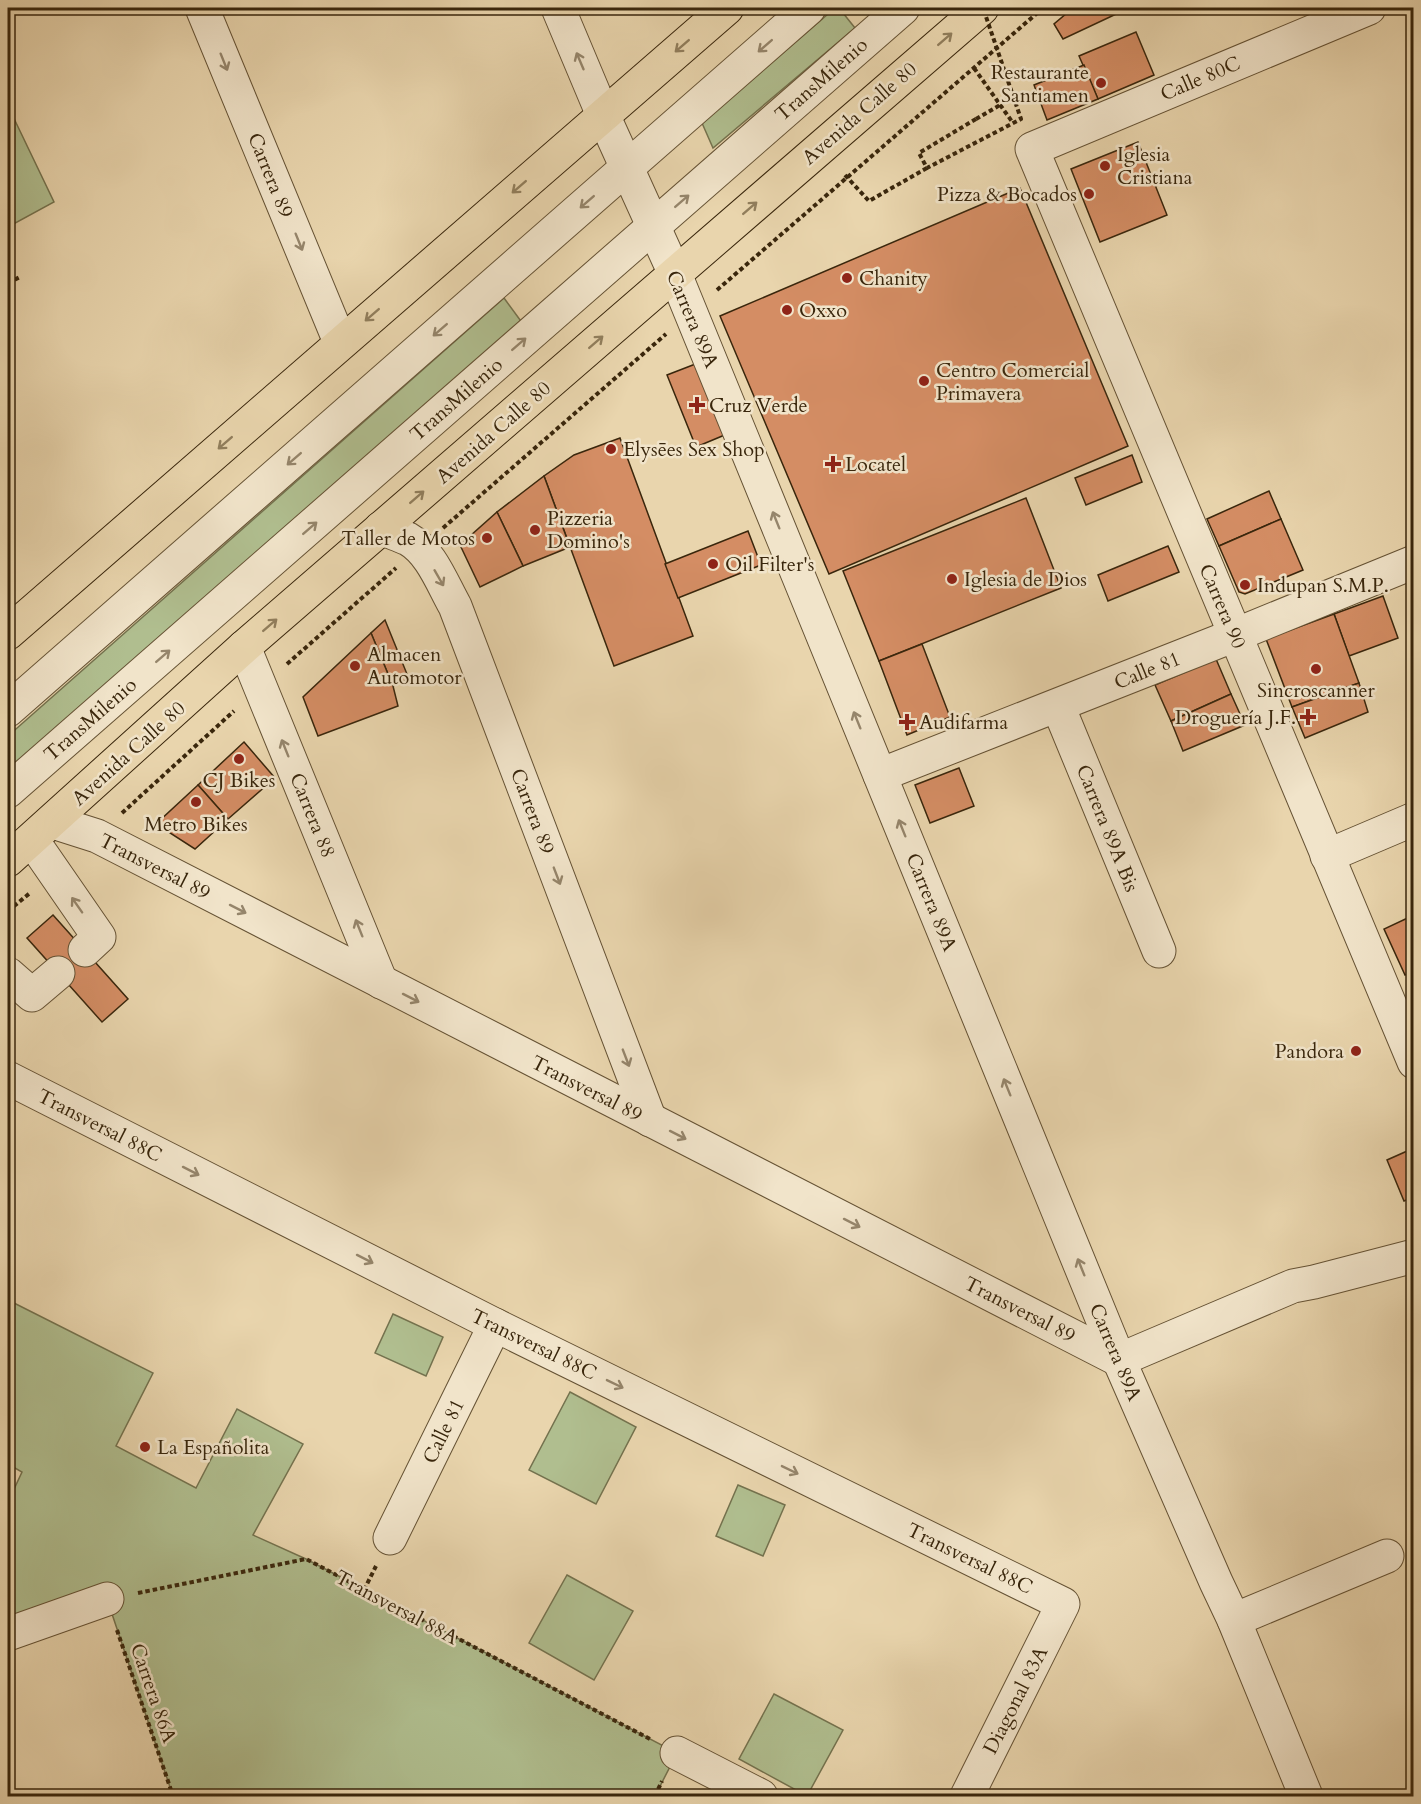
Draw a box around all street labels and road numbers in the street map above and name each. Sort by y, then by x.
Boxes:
street label: TransMilenio [769,31,874,127]
street label: Calle 80C [1156,50,1244,107]
street label: Avenida Calle 80 [796,56,923,171]
street label: Carrera 89 [241,129,300,222]
street label: Carrera 89A [660,266,726,373]
street label: TransMilenio [404,351,509,447]
street label: Avenida Calle 80 [430,375,557,490]
street label: Carrera 90 [1193,560,1252,653]
street label: Calle 81 [1110,645,1184,696]
street label: TransMilenio [38,671,143,767]
street label: Avenida Calle 80 [66,695,191,812]
street label: Carrera 89A Bis [1070,761,1145,896]
street label: Carrera 89 [504,765,561,858]
street label: Carrera 88 [283,769,342,862]
street label: Transversal 89 [95,827,215,906]
street label: Carrera 89A [900,849,964,956]
street label: Transversal 89 [527,1049,647,1128]
street label: Transversal 88C [33,1082,167,1169]
street label: Transversal 89 [960,1270,1080,1349]
street label: Carrera 89A [1083,1299,1149,1406]
street label: Transversal 88C [466,1302,601,1387]
street label: Calle 81 [416,1394,471,1468]
street label: Transversal 88C [902,1516,1037,1601]
street label: Transversal 88A [331,1564,464,1652]
street label: Carrera 86A [124,1640,183,1747]
street label: Diagonal 83A [977,1641,1055,1759]

